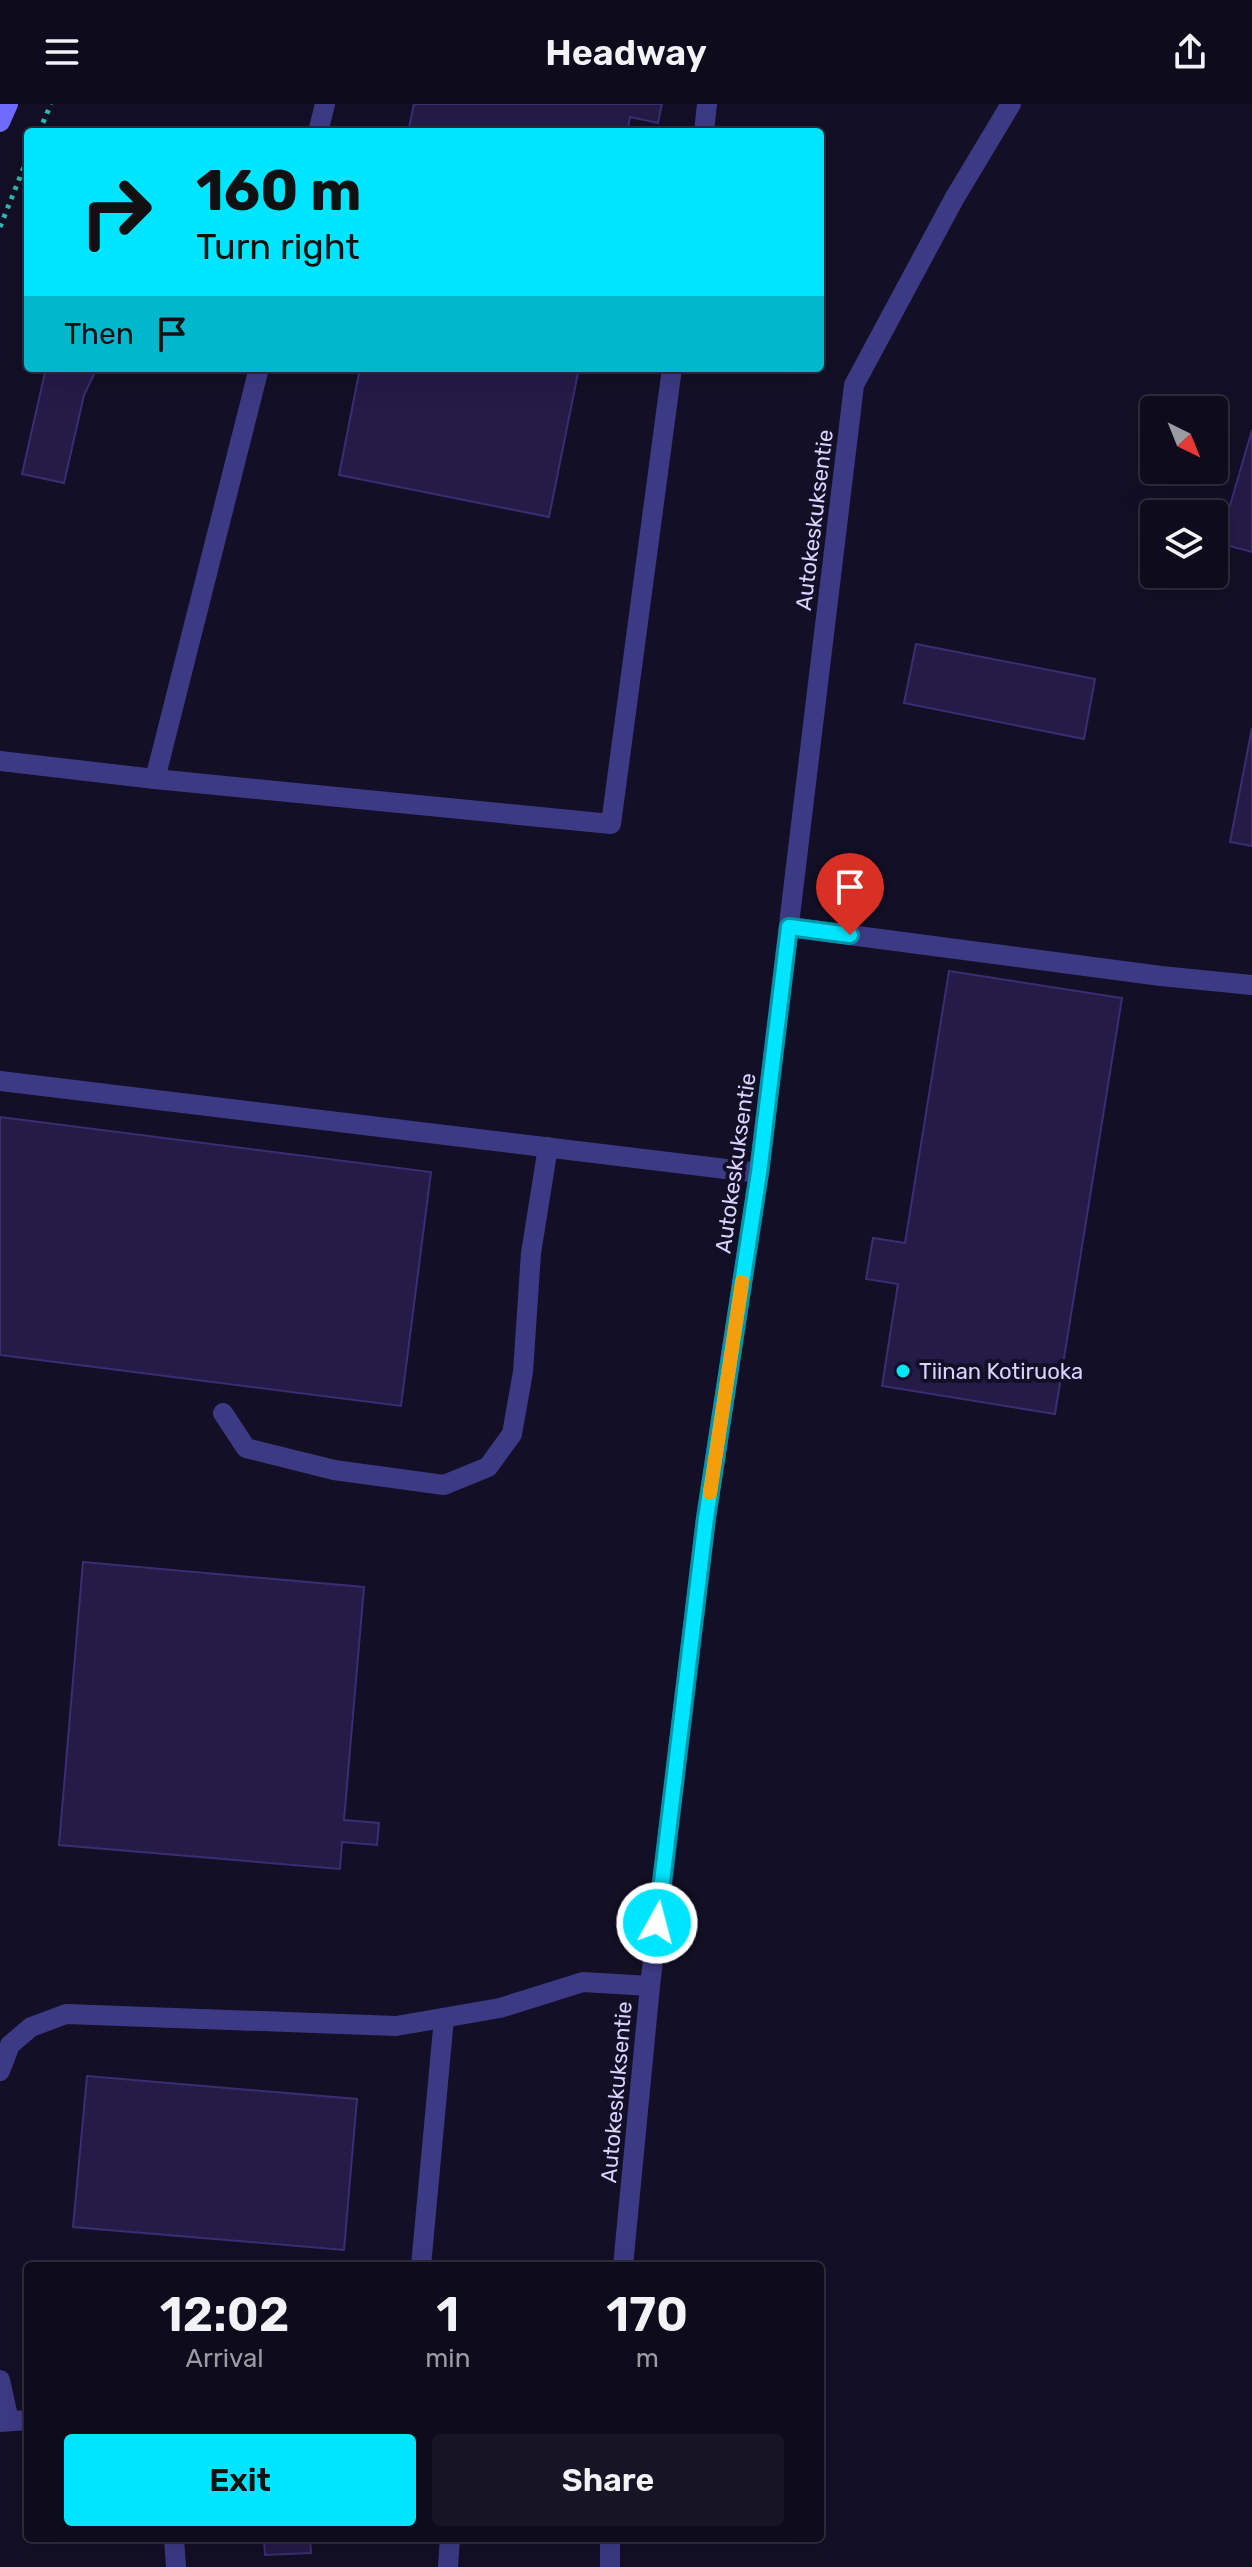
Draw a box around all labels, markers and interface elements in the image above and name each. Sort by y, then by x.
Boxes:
icon: menu [40,30,84,74]
icon: share [1168,30,1212,74]
text: Headway [545,31,707,74]
text: 160 m [196,158,362,224]
icon: right [64,160,168,264]
text: Turn right [196,225,360,268]
icon: arrive [150,312,194,356]
text: Then [64,316,134,352]
north arrow [1140,396,1228,484]
map controls [1140,396,1228,588]
street label: Autokeskuksentie [790,428,839,612]
button: layers [1140,500,1228,588]
pin [816,853,884,935]
icon: arrive [828,865,872,909]
street label: Autokeskuksentie [709,1071,762,1255]
place label: Tiinan Kotiruoka [919,1358,1083,1385]
marker: Tiinan Kotiruoka [894,1362,912,1380]
position arrow [615,1881,699,1965]
street label: Autokeskuksentie [595,2000,638,2184]
text: 12:02 [160,2286,289,2343]
text: 1 [436,2286,459,2343]
text: 170 [606,2286,688,2343]
text: Arrival [186,2343,264,2374]
text: min [425,2343,470,2374]
text: m [636,2343,659,2374]
button: Exit [64,2434,416,2526]
button: Share [432,2434,784,2526]

